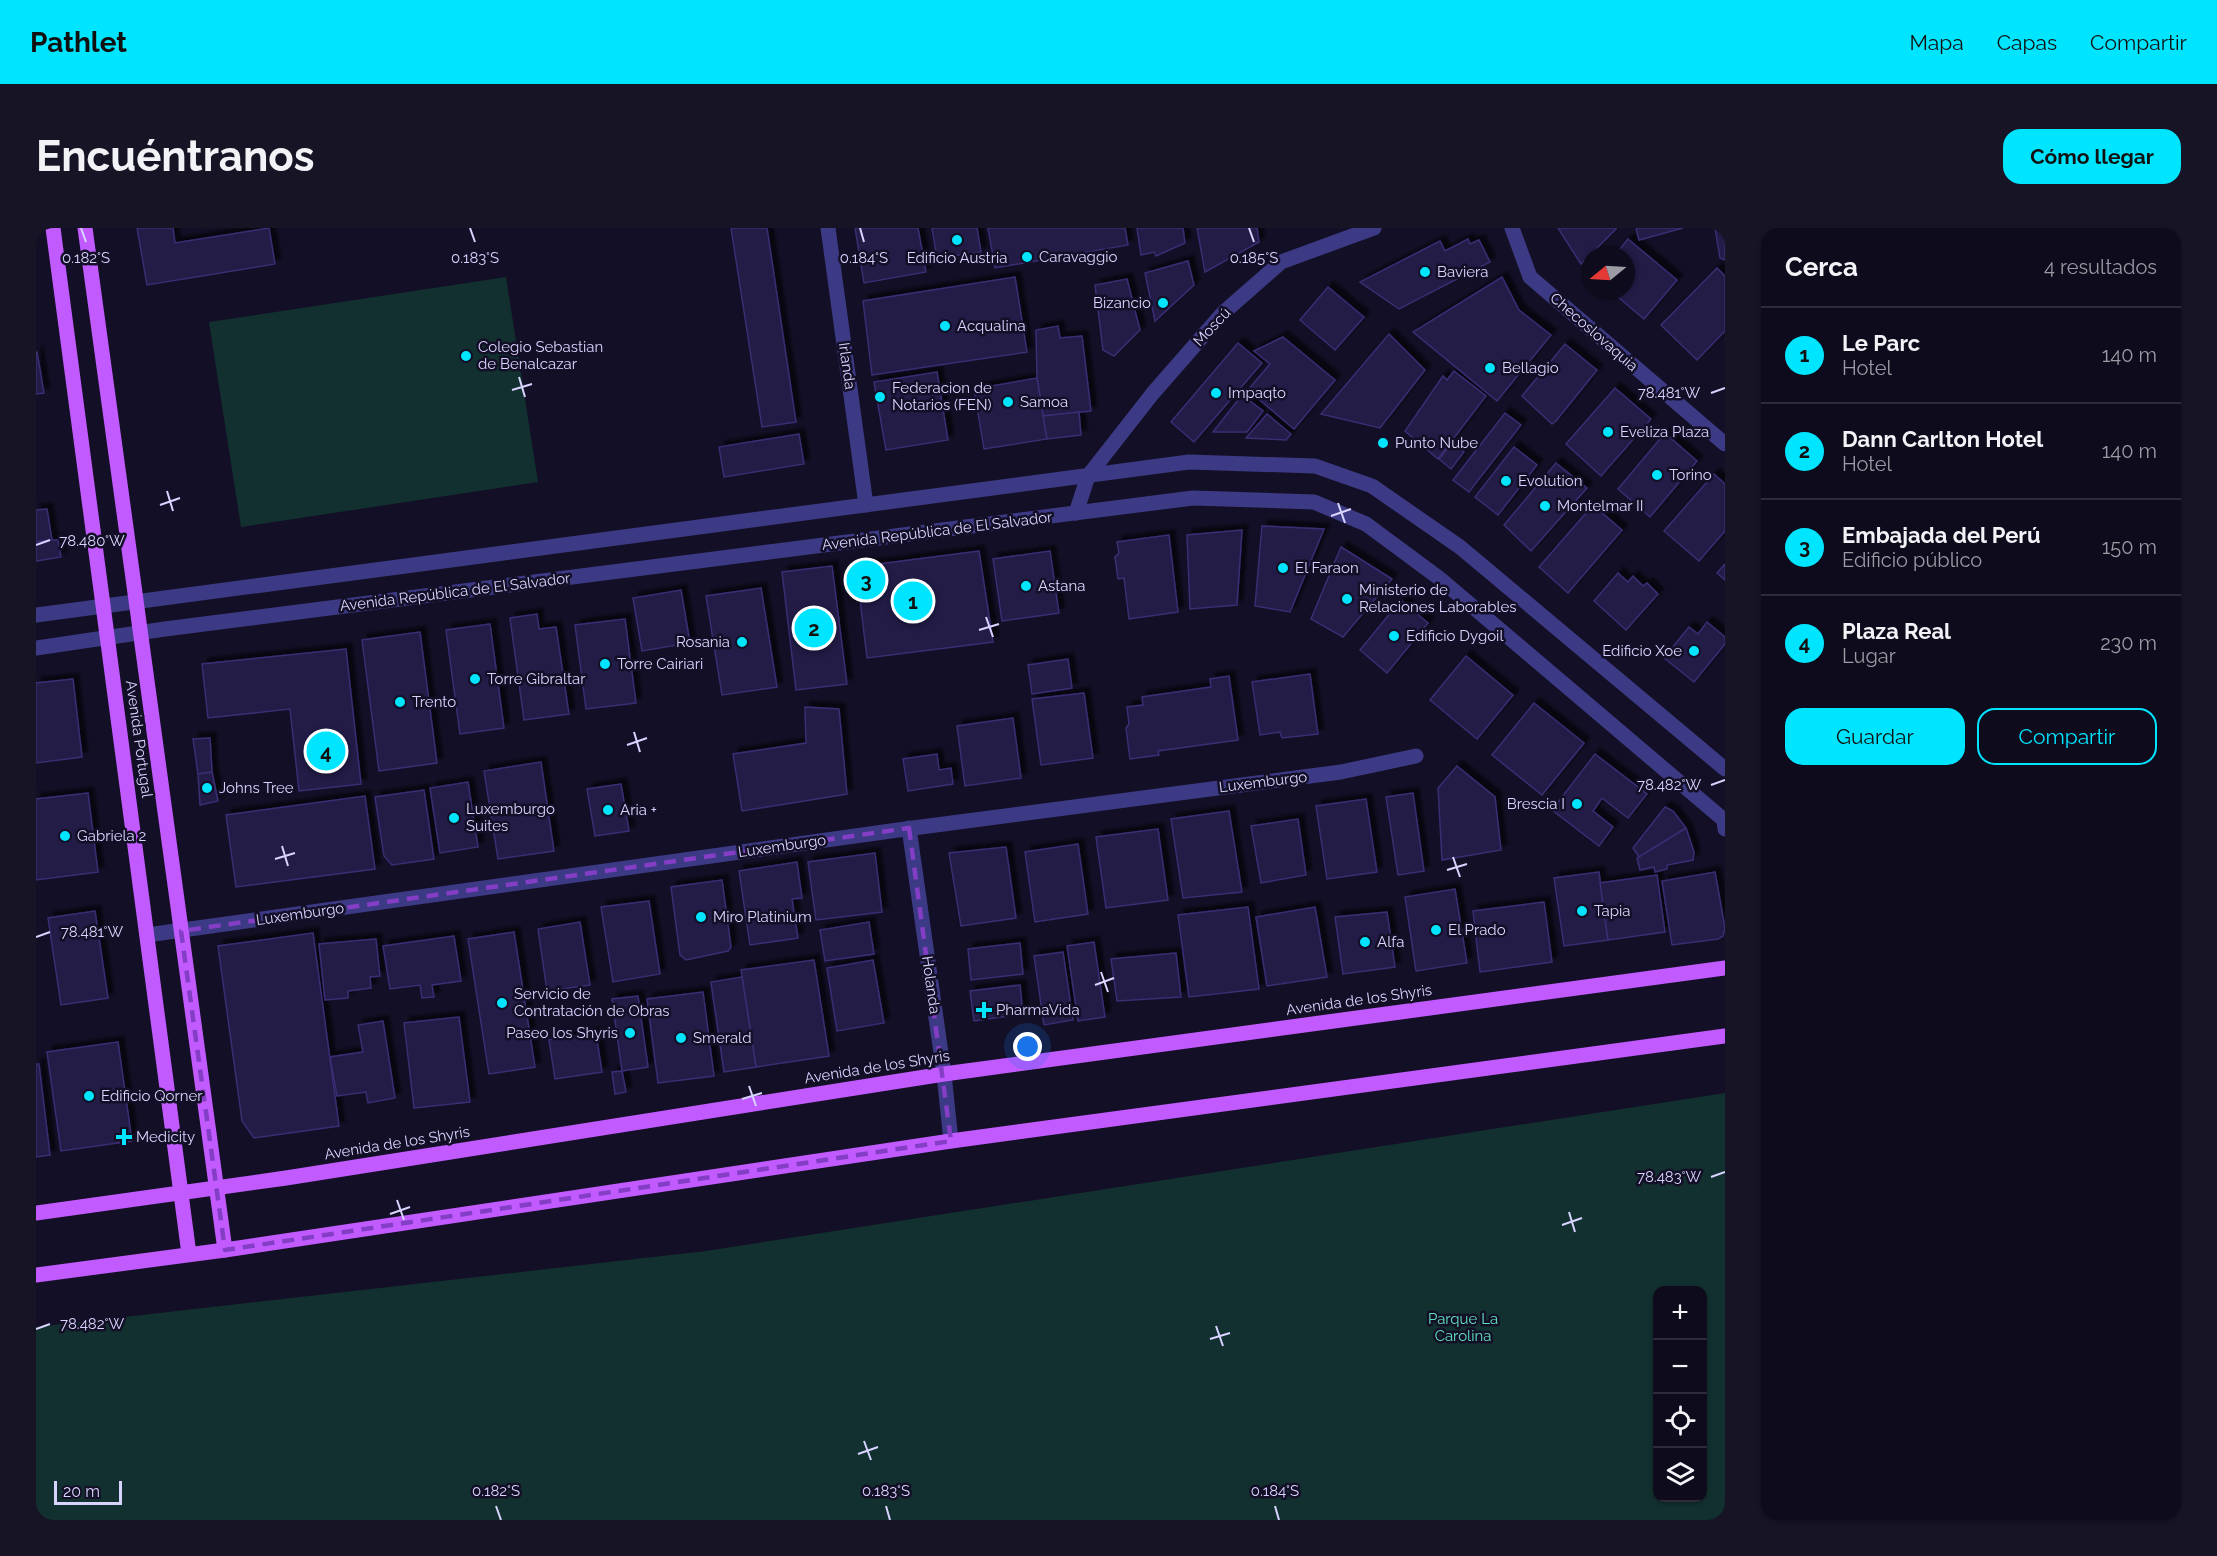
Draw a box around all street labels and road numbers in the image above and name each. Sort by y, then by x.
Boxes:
street label: Checoslovaquia [1546,289,1642,375]
street label: Moscú [1190,304,1234,350]
street label: Irlanda [835,341,859,391]
street label: Avenida República de El Salvador [821,508,1054,554]
street label: Avenida República de El Salvador [339,569,572,615]
street label: Avenida Portugal [122,679,156,800]
street label: Luxemburgo [1218,768,1308,796]
street label: Luxemburgo [737,831,827,861]
street label: Luxemburgo [255,899,345,929]
street label: Holanda [918,955,944,1015]
street label: Avenida de los Shyris [1285,981,1433,1019]
street label: Avenida de los Shyris [803,1047,951,1087]
street label: Avenida de los Shyris [323,1123,471,1163]

